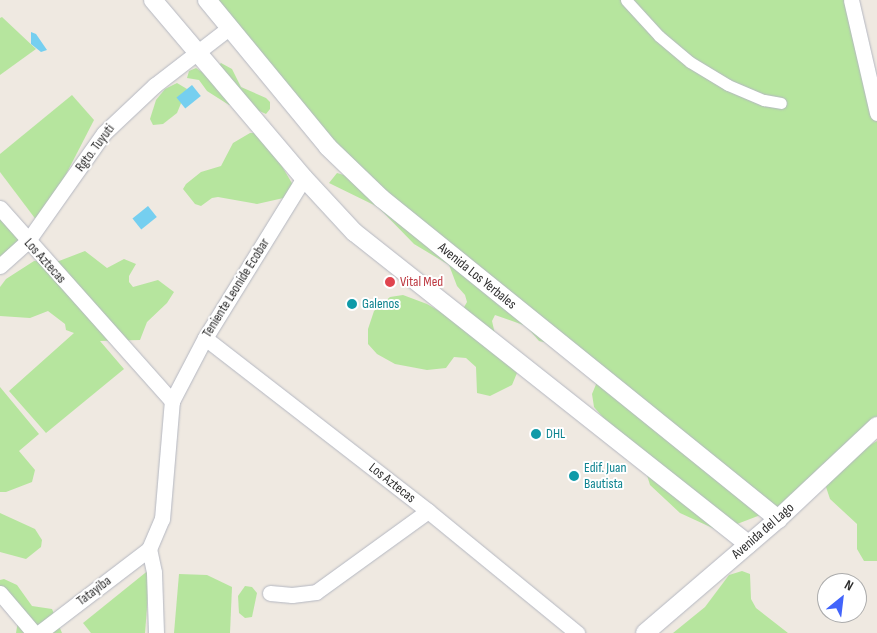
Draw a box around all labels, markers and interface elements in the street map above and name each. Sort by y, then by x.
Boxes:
street label: Rgto. Tuyuti [72,121,118,175]
street label: Los Aztecas [20,235,70,287]
street label: Teniente Leonide Ecobar [199,235,273,341]
street label: Avenida Los Yerbales [434,239,520,313]
place label: Vital Med [400,274,443,290]
marker: Vital Med [384,276,396,288]
place label: Galenos [362,296,399,312]
marker: Galenos [346,298,358,310]
place label: DHL [546,426,565,442]
marker: DHL [530,428,542,440]
street label: Los Aztecas [365,459,419,507]
place label: Edif. Juan Bautista [584,460,626,492]
marker: Edif. Juan Bautista [568,470,580,482]
street label: Avenida del Lago [728,499,798,563]
street label: Tatayiba [73,573,115,609]
north arrow [817,573,867,623]
text: N [842,576,856,595]

